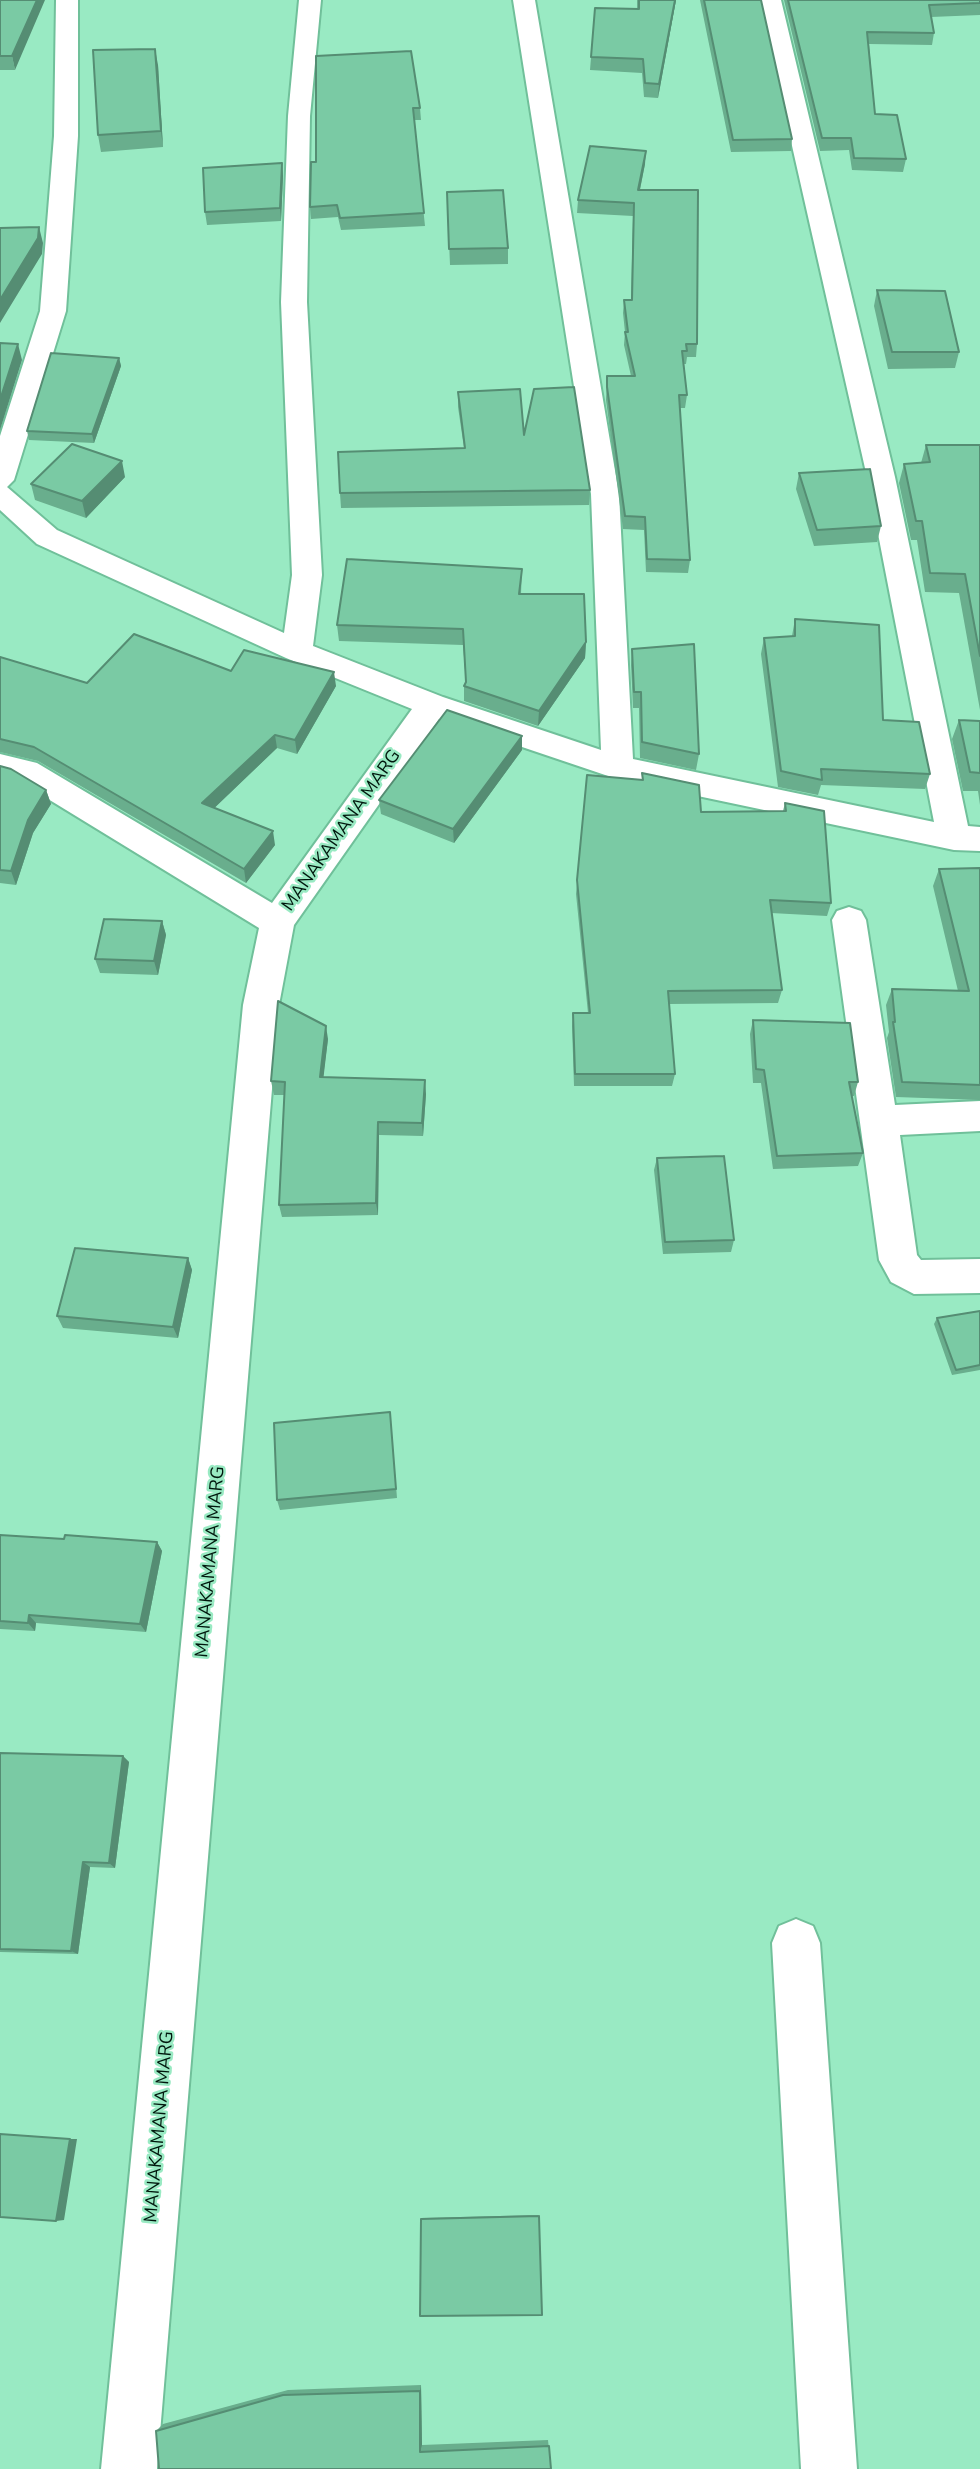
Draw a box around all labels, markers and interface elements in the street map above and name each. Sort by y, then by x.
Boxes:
street label: MANAKAMANA MARG [278,746,406,916]
street label: MANAKAMANA MARG [192,1465,230,1659]
street label: MANAKAMANA MARG [141,2030,179,2224]

